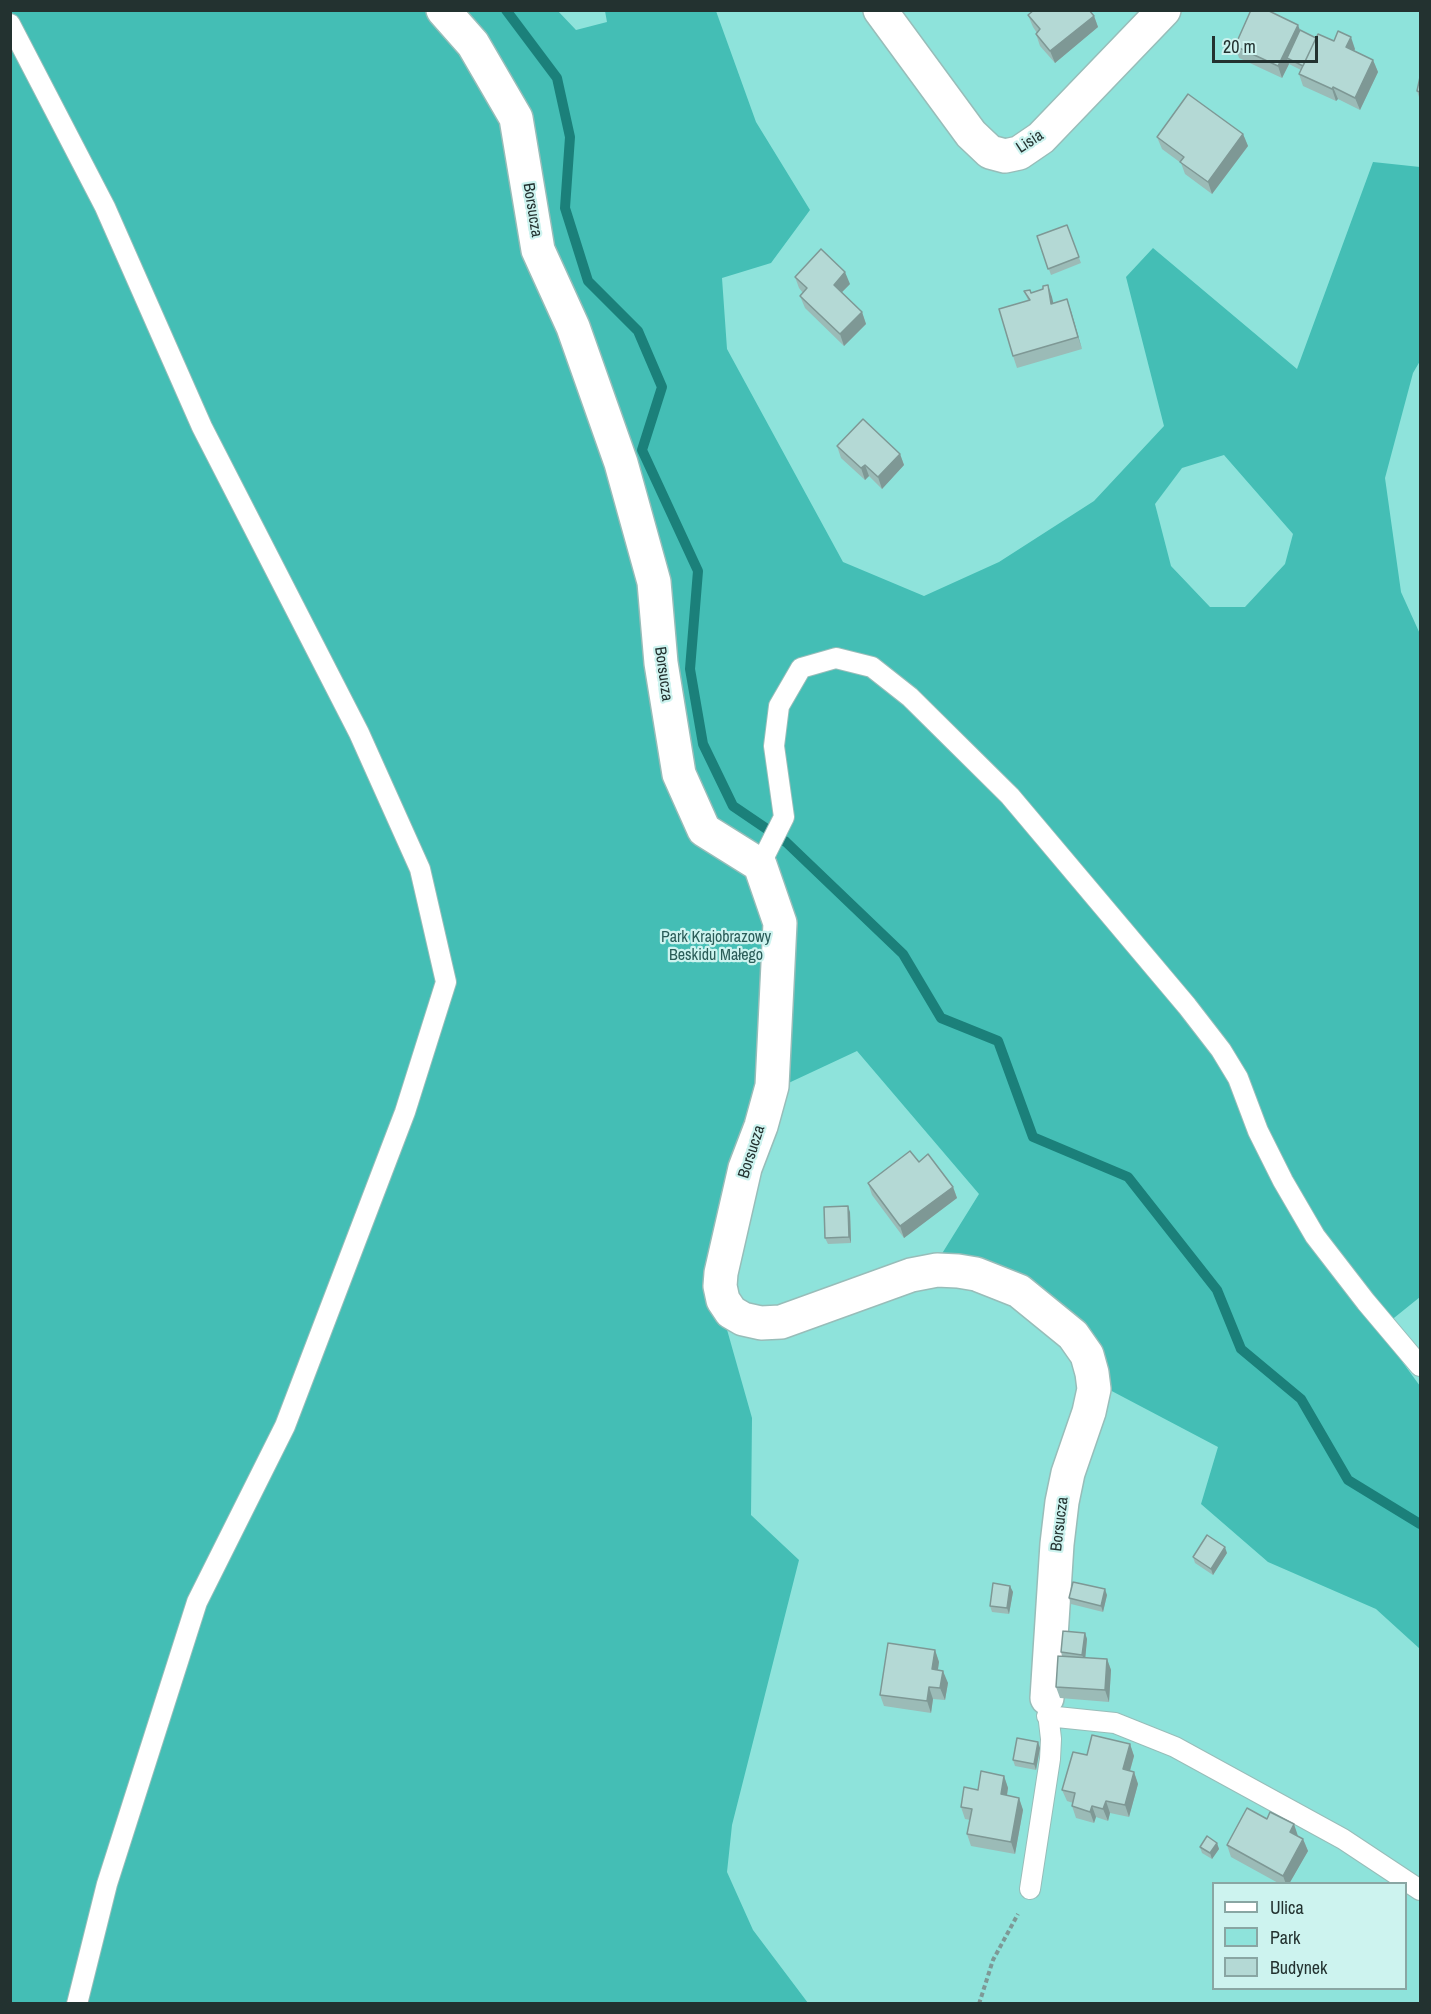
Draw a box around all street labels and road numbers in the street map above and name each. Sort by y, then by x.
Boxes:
street label: Lisia [1013,126,1047,158]
street label: Borsucza [518,181,546,239]
street label: Borsucza [650,646,676,702]
street label: Borsucza [734,1123,770,1181]
street label: Borsucza [1047,1496,1073,1552]

